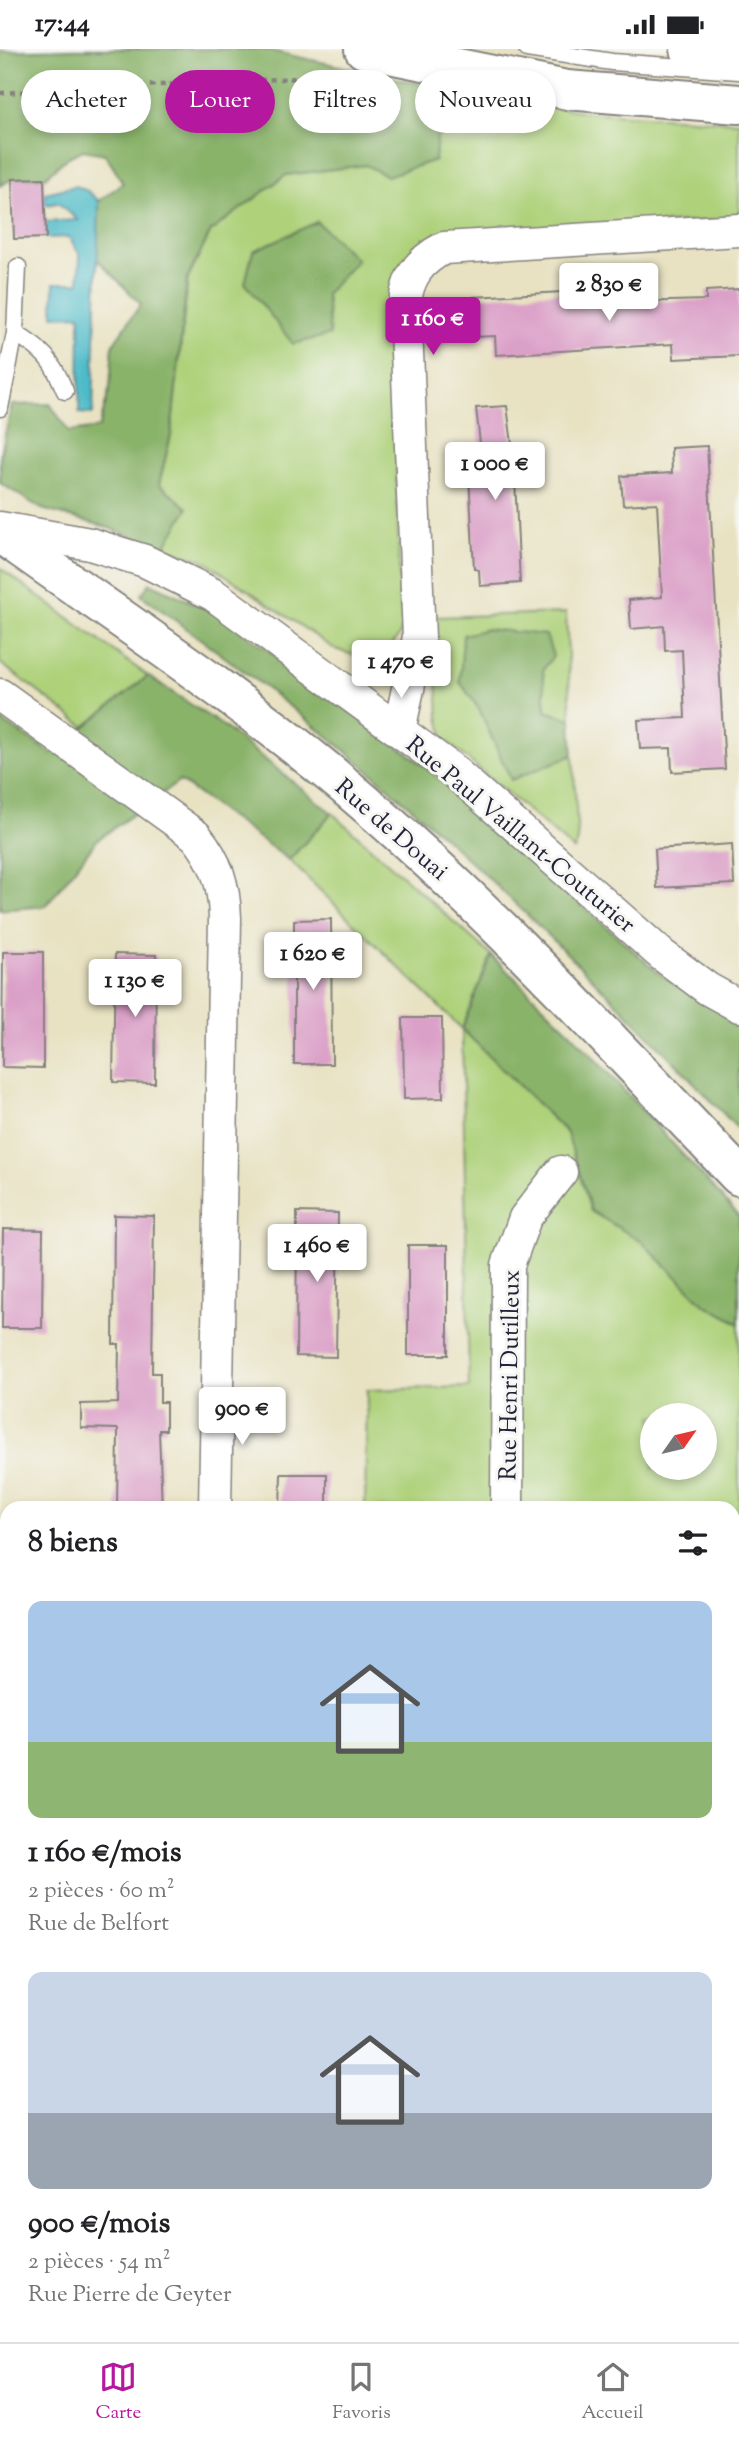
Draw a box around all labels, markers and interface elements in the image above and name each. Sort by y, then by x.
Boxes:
text: 17:44 [35,6,90,43]
chip: Acheter [21,70,151,133]
chip: Louer [165,70,275,133]
chip: Filtres [289,70,401,133]
chip: Nouveau [415,70,556,133]
pin: 2 830 € [544,264,674,323]
text: 2 830 € [575,269,643,302]
pin: 1 160 € [368,297,498,357]
text: 1 160 € [401,303,465,336]
pin: 1 000 € [430,442,560,502]
text: 1 000 € [461,448,529,481]
pin: 1 470 € [336,641,466,700]
text: 1 470 € [368,646,434,679]
street label: Rue Paul Vaillant-Couturier [398,729,642,942]
street label: Rue de Douai [327,772,455,889]
pin: 1 620 € [248,933,378,992]
text: 1 620 € [280,938,346,971]
pin: 1 130 € [70,960,200,1019]
text: 1 130 € [105,965,165,998]
pin: 1 460 € [252,1225,382,1284]
text: 1 460 € [284,1230,350,1263]
street label: Rue Henri Dutilleux [492,1269,530,1481]
pin: 900 € [193,1387,291,1447]
text: 900 € [215,1393,269,1426]
north arrow [640,1403,718,1481]
map controls [640,1403,717,1480]
text: 8 biens [28,1522,118,1565]
icon: filters [674,1524,712,1562]
icon: home [307,1646,433,1772]
text: 1 160 €/mois [28,1832,181,1875]
text: 2 pièces · 60 m² [28,1875,175,1908]
text: Rue de Belfort [28,1908,169,1941]
icon: home [307,2017,433,2143]
text: 900 €/mois [28,2203,170,2246]
text: 2 pièces · 54 m² [28,2246,170,2279]
text: Rue Pierre de Geyter [28,2279,232,2312]
tab: Carte [95,2358,141,2427]
tab: Favoris [332,2358,391,2427]
tab: Accueil [581,2358,644,2427]

